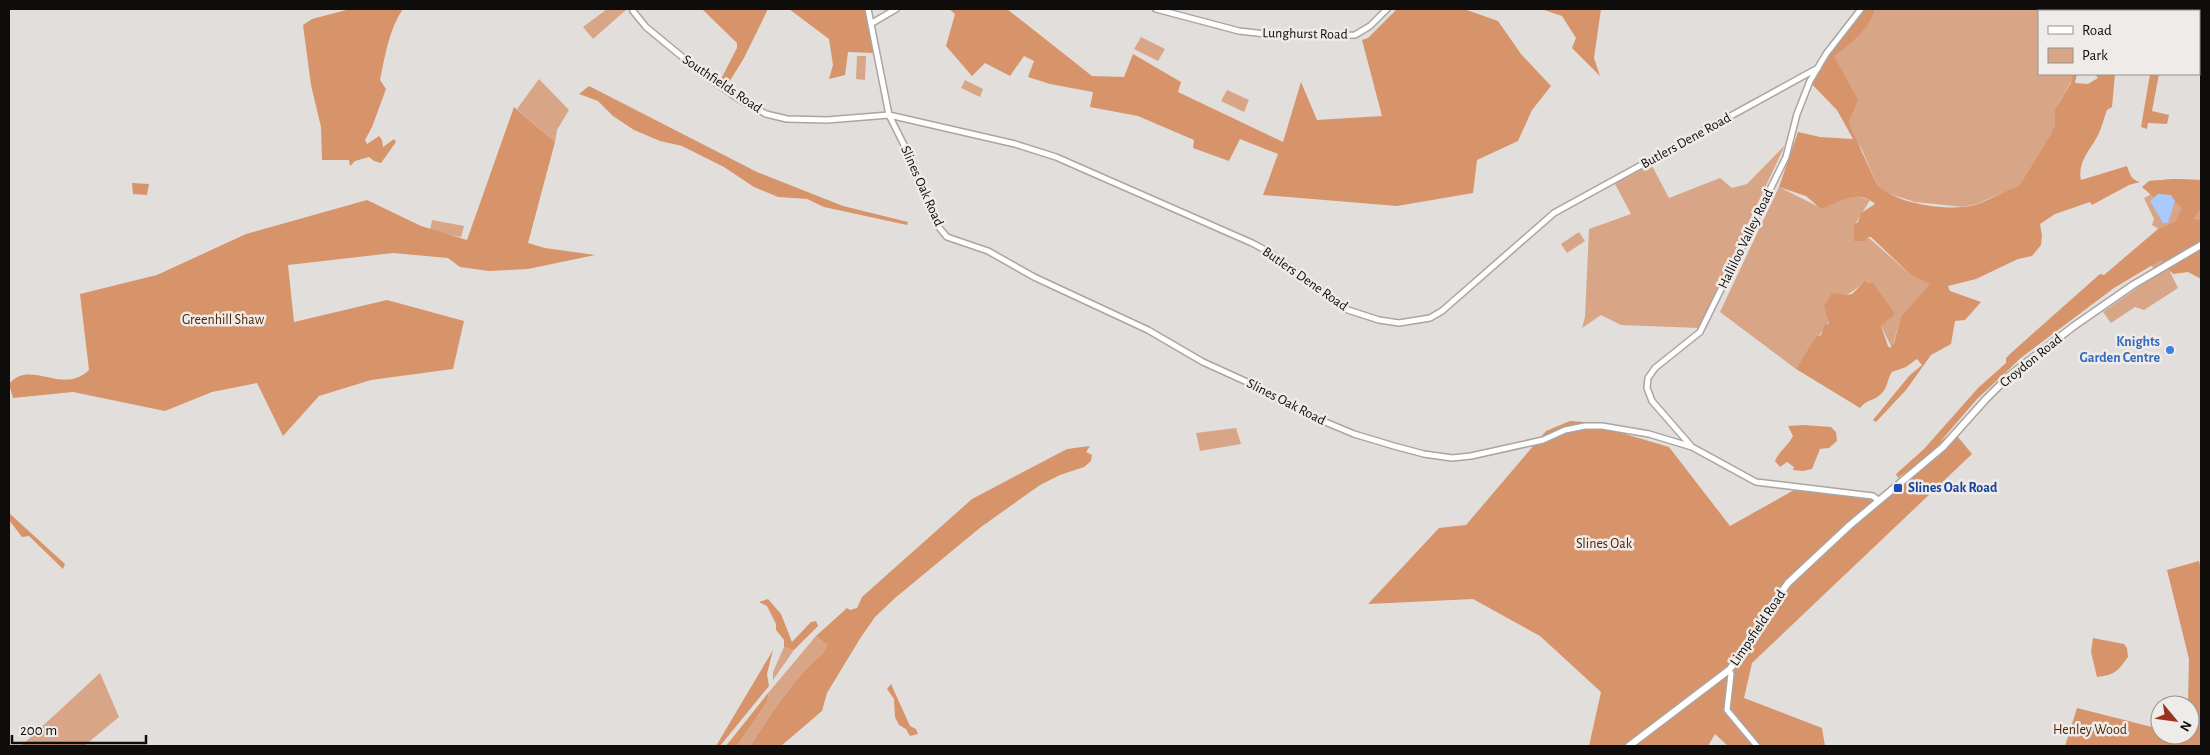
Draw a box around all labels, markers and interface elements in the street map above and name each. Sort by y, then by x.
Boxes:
legend [2038,10,2200,75]
text: Road [2082,23,2112,38]
street label: Lunghurst Road [1262,26,1348,42]
text: Park [2082,48,2108,63]
street label: Southfields Road [680,52,764,116]
street label: Butlers Dene Road [1639,111,1733,171]
street label: Slines Oak Road [898,144,946,228]
street label: Halliloo Valley Road [1716,187,1776,291]
street label: Butlers Dene Road [1260,244,1350,314]
park label: Greenhill Shaw [182,313,265,327]
street label: Croydon Road [1997,332,2065,390]
place label: Knights Garden Centre [2080,335,2160,365]
marker: Knights Garden Centre [2164,344,2176,356]
street label: Slines Oak Road [1244,376,1328,428]
place label: Slines Oak Road [1908,481,1998,495]
marker: Slines Oak Road [1892,482,1904,494]
park label: Slines Oak [1576,537,1633,551]
street label: Limpsfield Road [1728,588,1788,668]
north arrow [2150,695,2200,745]
scale bar [12,712,146,744]
text: N [2177,718,2194,733]
text: 200 m [20,723,57,738]
park label: Henley Wood [2053,723,2127,737]

